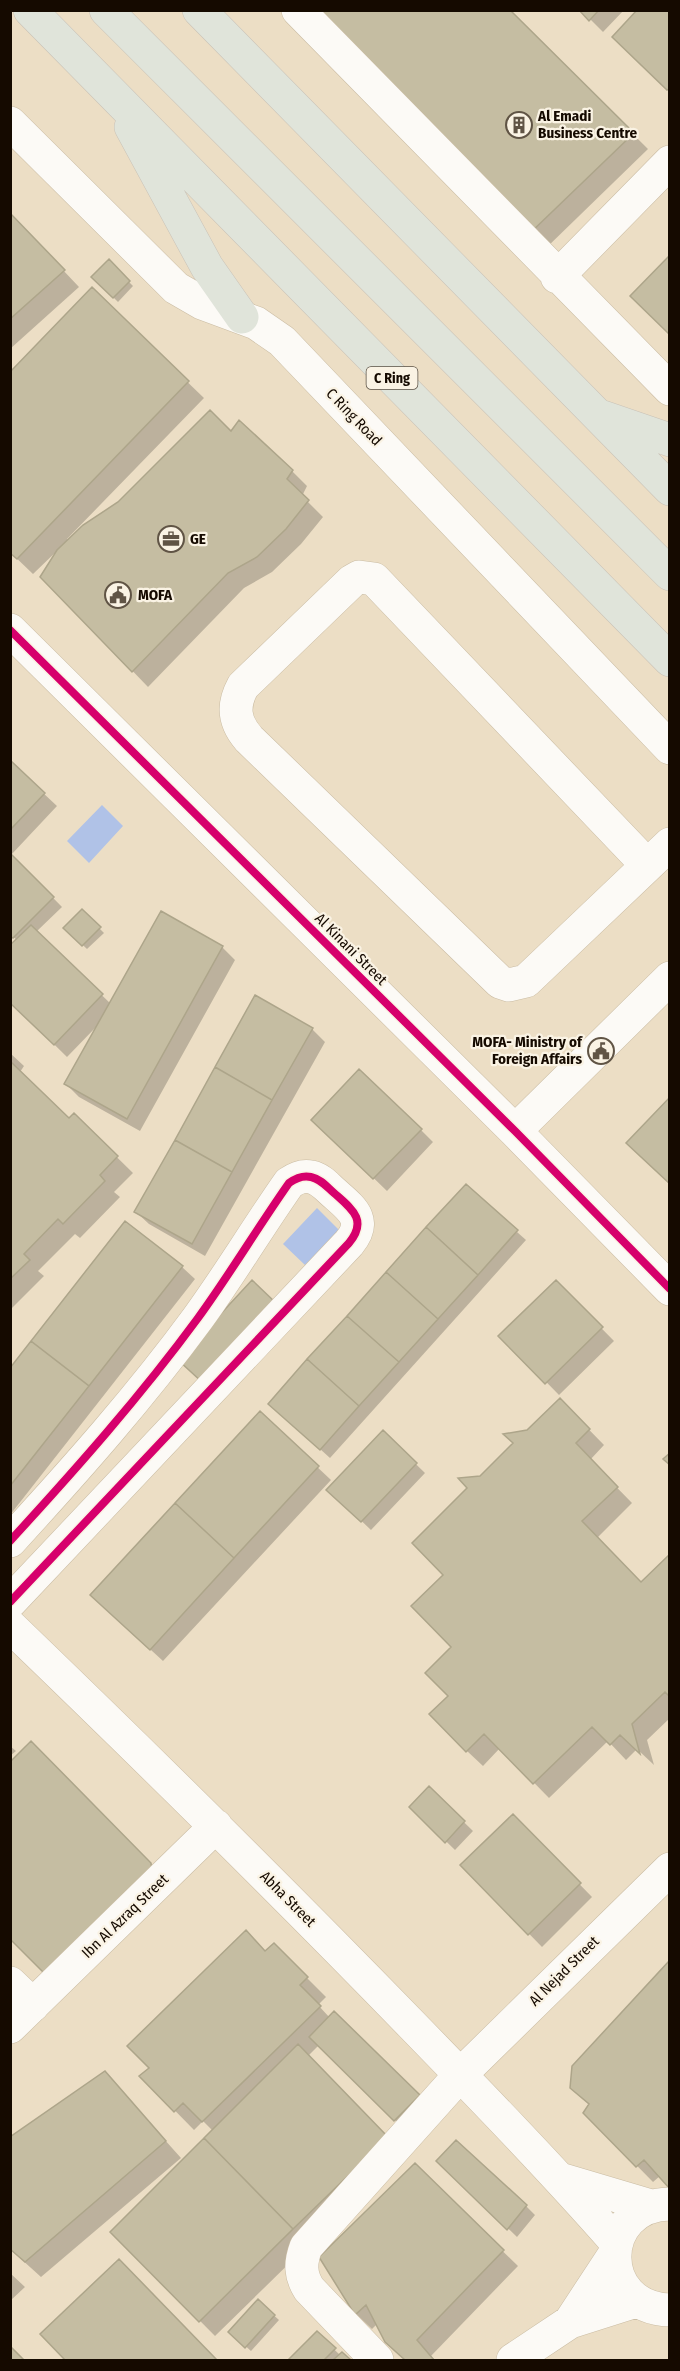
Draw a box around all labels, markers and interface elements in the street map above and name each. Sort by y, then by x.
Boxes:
place label: Al Emadi Business Centre [537,107,638,142]
building icon: Al Emadi Business Centre [504,110,534,140]
road number: C Ring [366,367,418,389]
street label: C Ring Road [322,385,386,449]
office icon: GE [156,524,186,554]
place label: GE [190,530,206,548]
public building icon: MOFA [103,580,133,610]
place label: MOFA [138,586,173,604]
street label: Al Kinani Street [311,909,391,989]
place label: MOFA- Ministry of Foreign Affairs [472,1033,583,1068]
public building icon: MOFA- Ministry of Foreign Affairs [586,1036,616,1066]
street label: Abha Street [256,1867,320,1931]
street label: Ibn Al Azraq Street [78,1870,172,1962]
street label: Al Nejad Street [525,1932,603,2010]

